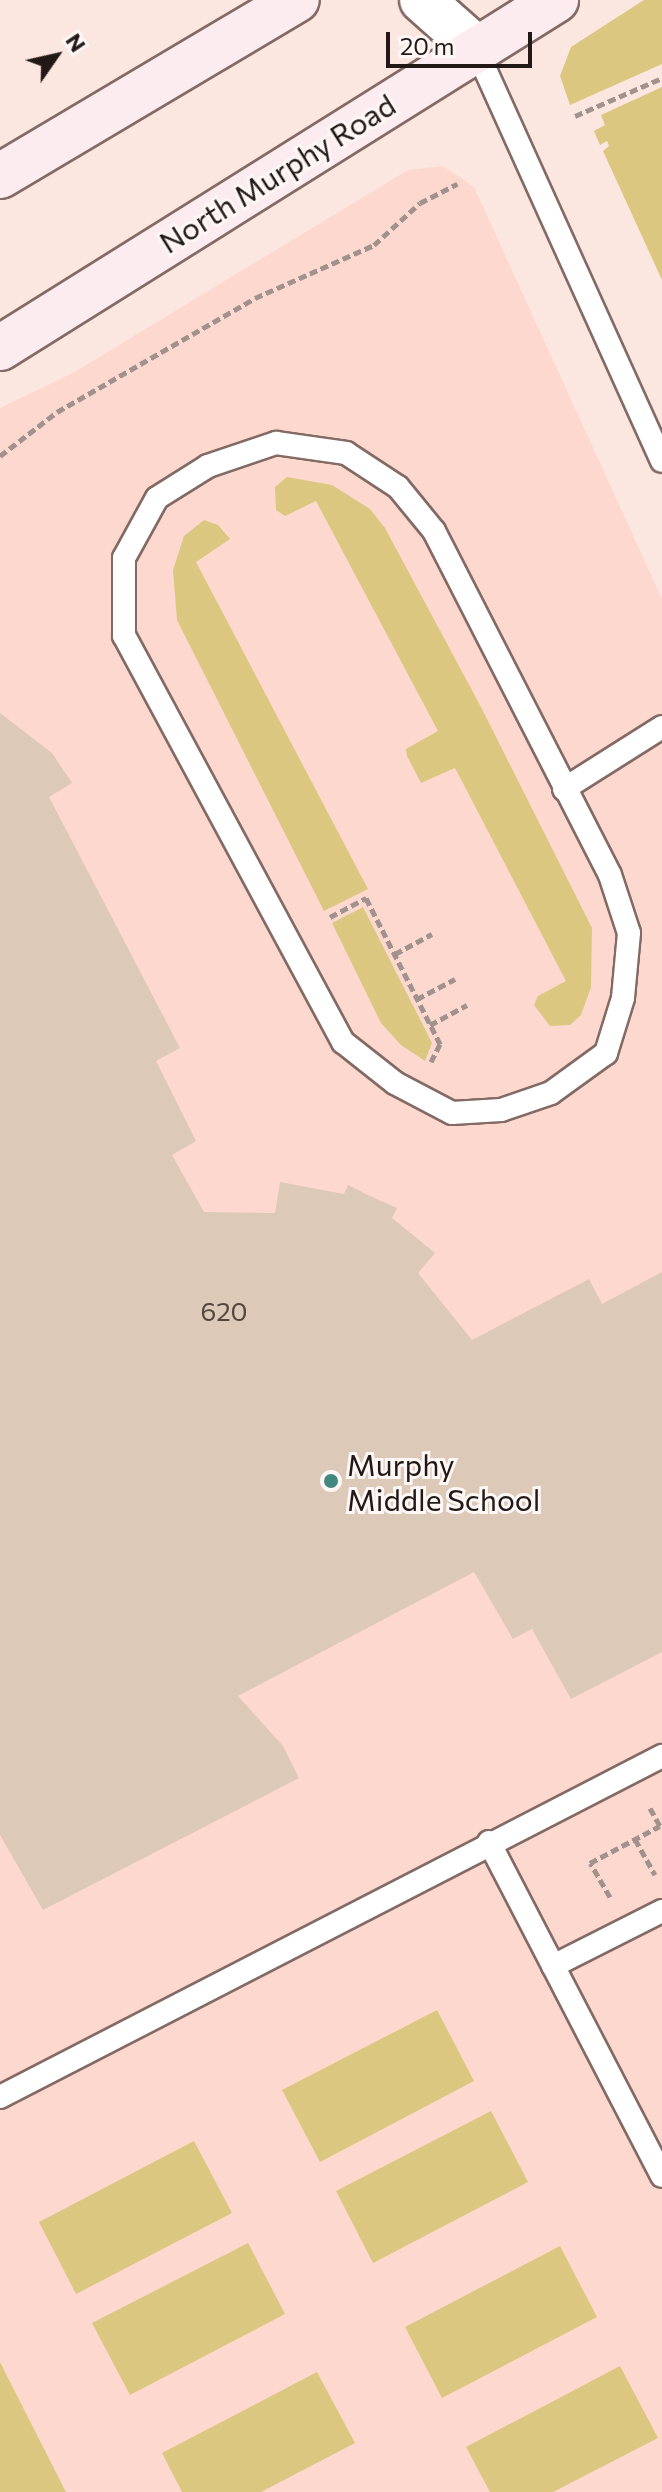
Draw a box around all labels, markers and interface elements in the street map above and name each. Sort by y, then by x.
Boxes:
north arrow [16,16,96,96]
scale bar [390,16,536,66]
text: N [61,28,92,57]
text: 20 m [400,31,454,60]
street label: North Murphy Road [153,86,401,260]
house number: 620 [200,1295,248,1327]
place label: Murphy Middle School [347,1446,540,1516]
marker: Murphy Middle School [322,1472,340,1490]

